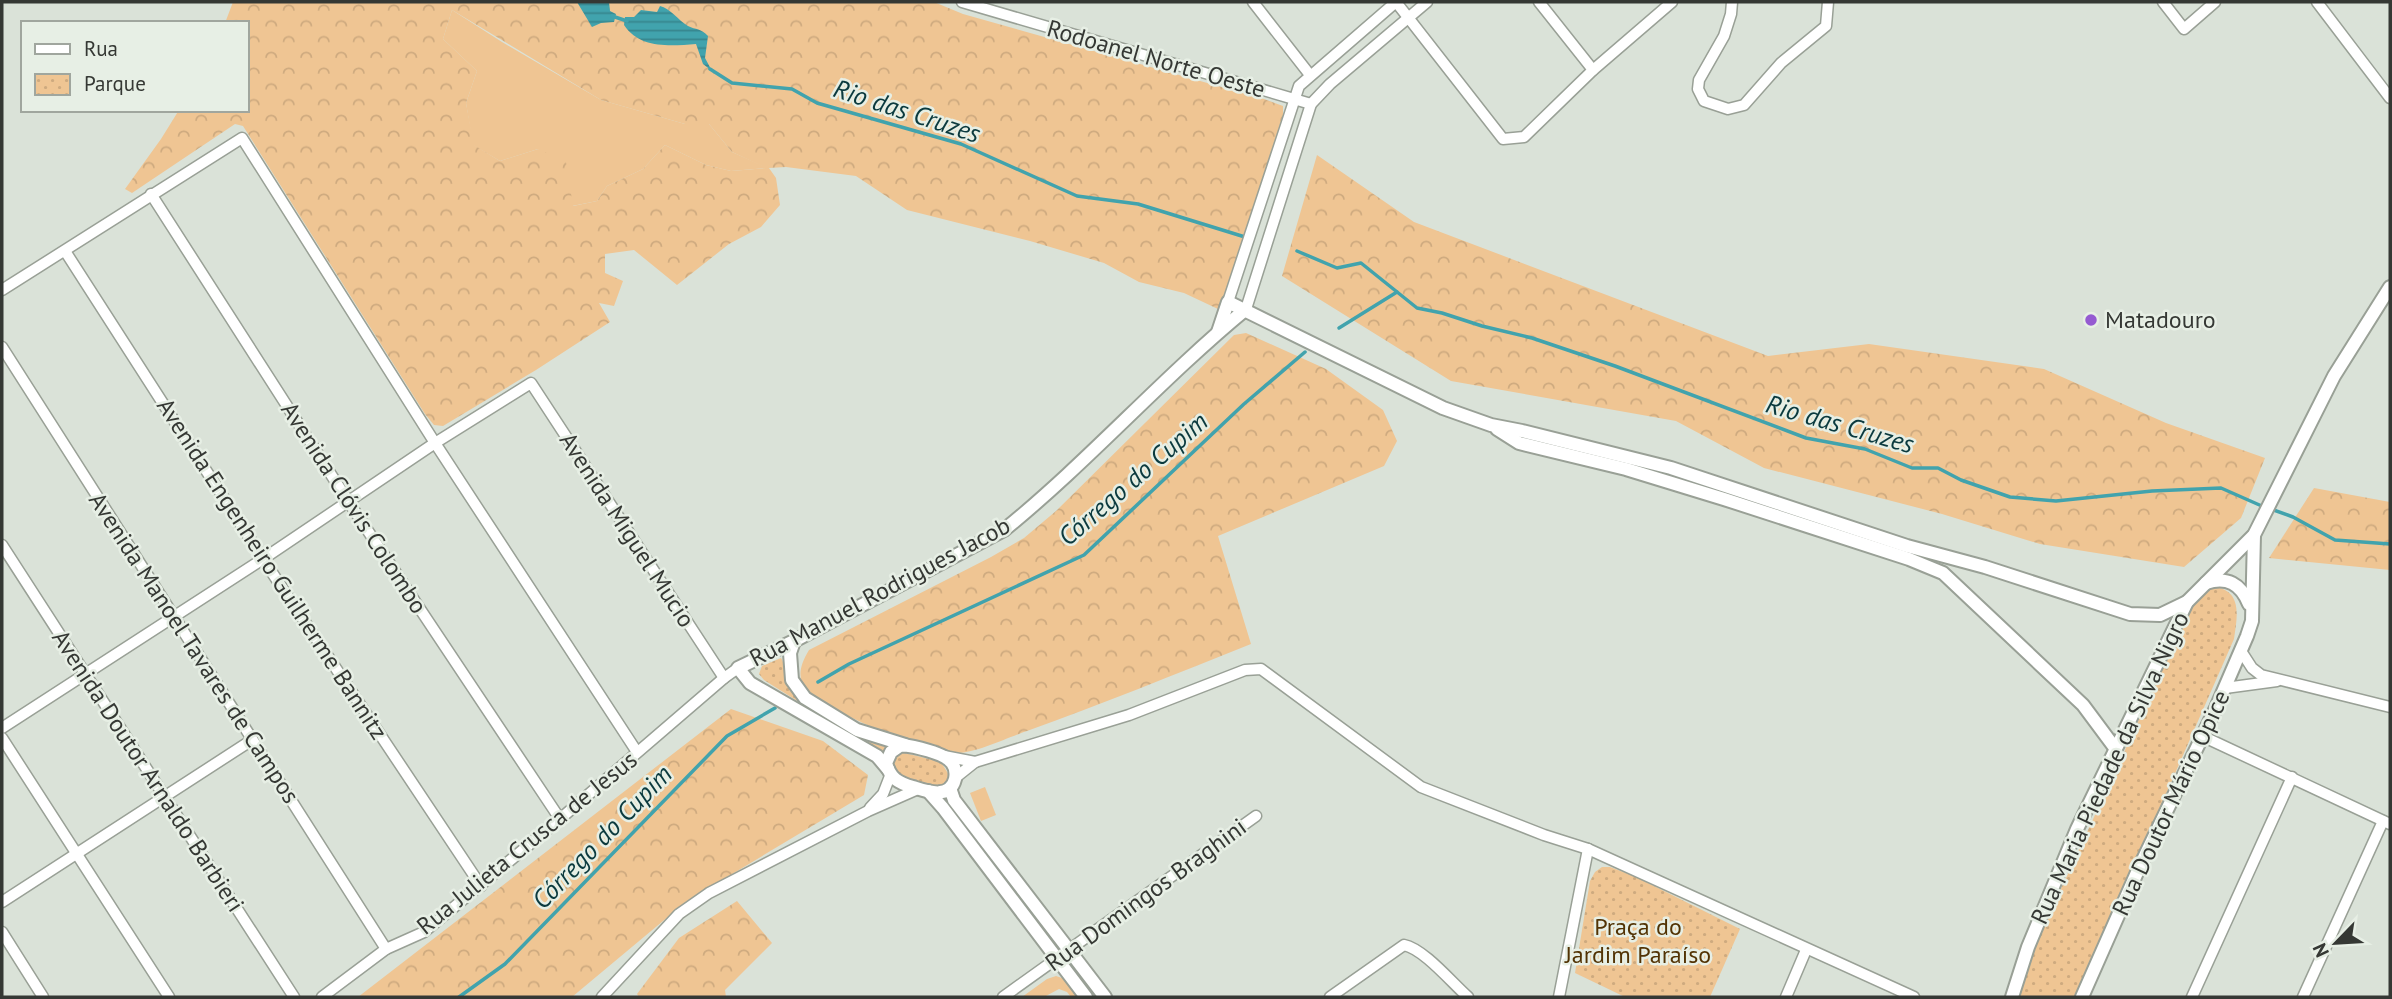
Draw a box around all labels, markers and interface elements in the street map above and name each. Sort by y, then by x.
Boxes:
street label: Rodoanel Norte Oeste [1043,13,1269,105]
legend [21,21,248,112]
text: Rua [84,35,118,62]
text: Parque [84,70,146,97]
water label: Rio das Cruzes [830,71,985,150]
place label: Matadouro [2105,304,2216,335]
marker: Matadouro [2083,312,2099,328]
water label: Rio das Cruzes [1762,387,1919,461]
street label: Avenida Engenheiro Guilherme Bannitz [150,392,395,745]
street label: Avenida Clóvis Colombo [274,396,434,619]
water label: Córrego do Cupim [1051,405,1214,553]
street label: Avenida Miguel Mucio [553,426,702,633]
street label: Avenida Manoel Tavares de Campos [82,486,307,809]
street label: Rua Manuel Rodrigues Jacob [744,510,1015,674]
street label: Rua Maria Piedade da Silva Nigro [2023,607,2196,929]
street label: Avenida Doutor Arnaldo Barbieri [45,624,251,918]
street label: Rua Doutor Mário Opice [2105,685,2236,920]
street label: Rua Julieta Crusca de Jesus [410,744,643,941]
water label: Córrego do Cupim [525,758,679,916]
street label: Rua Domingos Braghini [1039,811,1252,978]
north arrow [2301,908,2371,978]
park label: Praça do Jardim Paraíso [1564,911,1711,970]
text: N [2307,939,2334,961]

